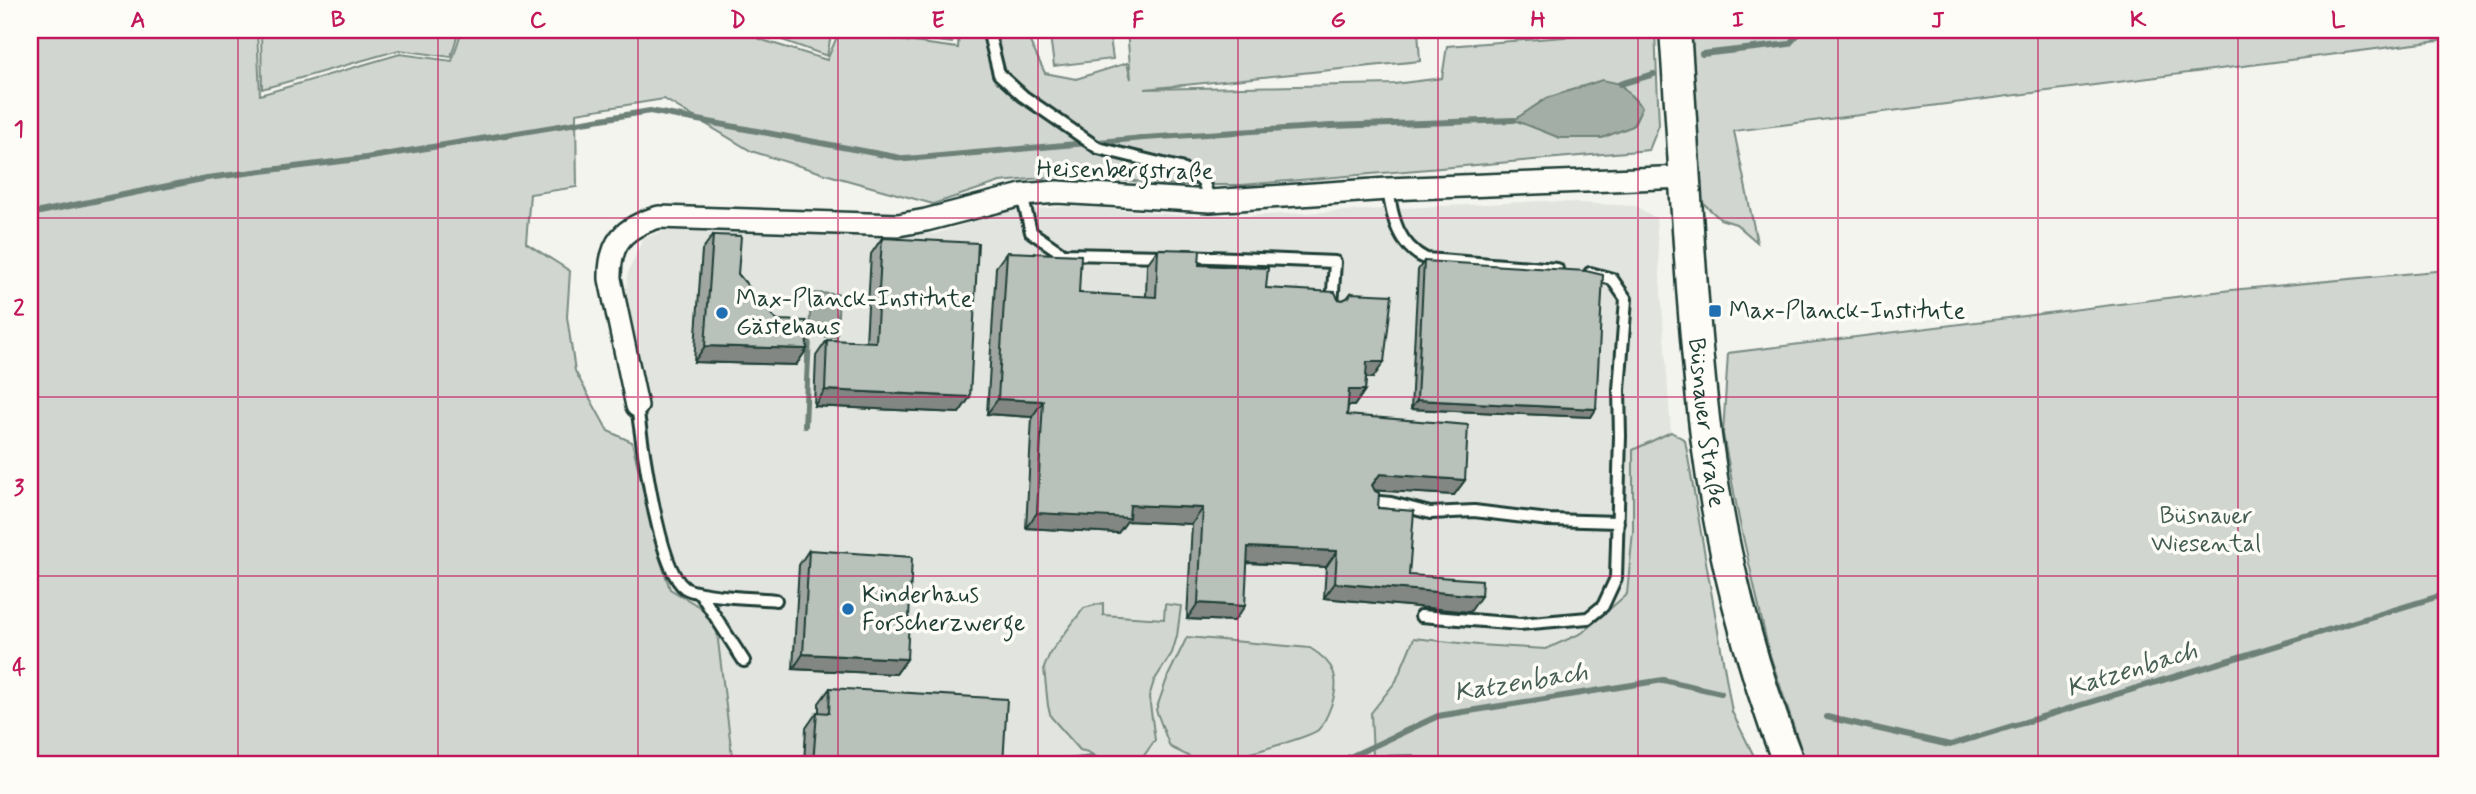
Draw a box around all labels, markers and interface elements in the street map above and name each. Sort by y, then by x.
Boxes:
text: A [130,6,146,36]
text: B [331,6,346,36]
text: C [530,6,547,36]
text: D [730,6,746,36]
text: E [931,6,945,36]
text: F [1132,6,1144,36]
text: G [1330,6,1346,36]
text: H [1530,6,1546,36]
text: I [1732,6,1744,36]
text: J [1931,6,1945,36]
text: K [2130,6,2147,36]
text: L [2331,6,2346,36]
text: 1 [14,115,24,145]
street label: Heisenbergstraße [1036,154,1214,191]
place label: Max-Planck-Institute Gästehaus [736,284,972,343]
text: 2 [13,294,25,324]
place label: Max-Planck-Institute [1729,296,1965,327]
marker: Max-Planck-Institute [1707,303,1723,319]
marker: Max-Planck-Institute Gästehaus [714,305,730,321]
street label: Büsnauer Straße [1681,337,1732,510]
text: 3 [14,474,25,504]
park label: Büsnauer Wiesental [2151,501,2261,560]
place label: Kinderhaus Forscherzwerge [862,580,1025,642]
marker: Kinderhaus Forscherzwerge [840,601,856,617]
water label: Katzenbach [2063,634,2201,706]
text: 4 [12,653,26,683]
water label: Katzenbach [1452,656,1590,710]

